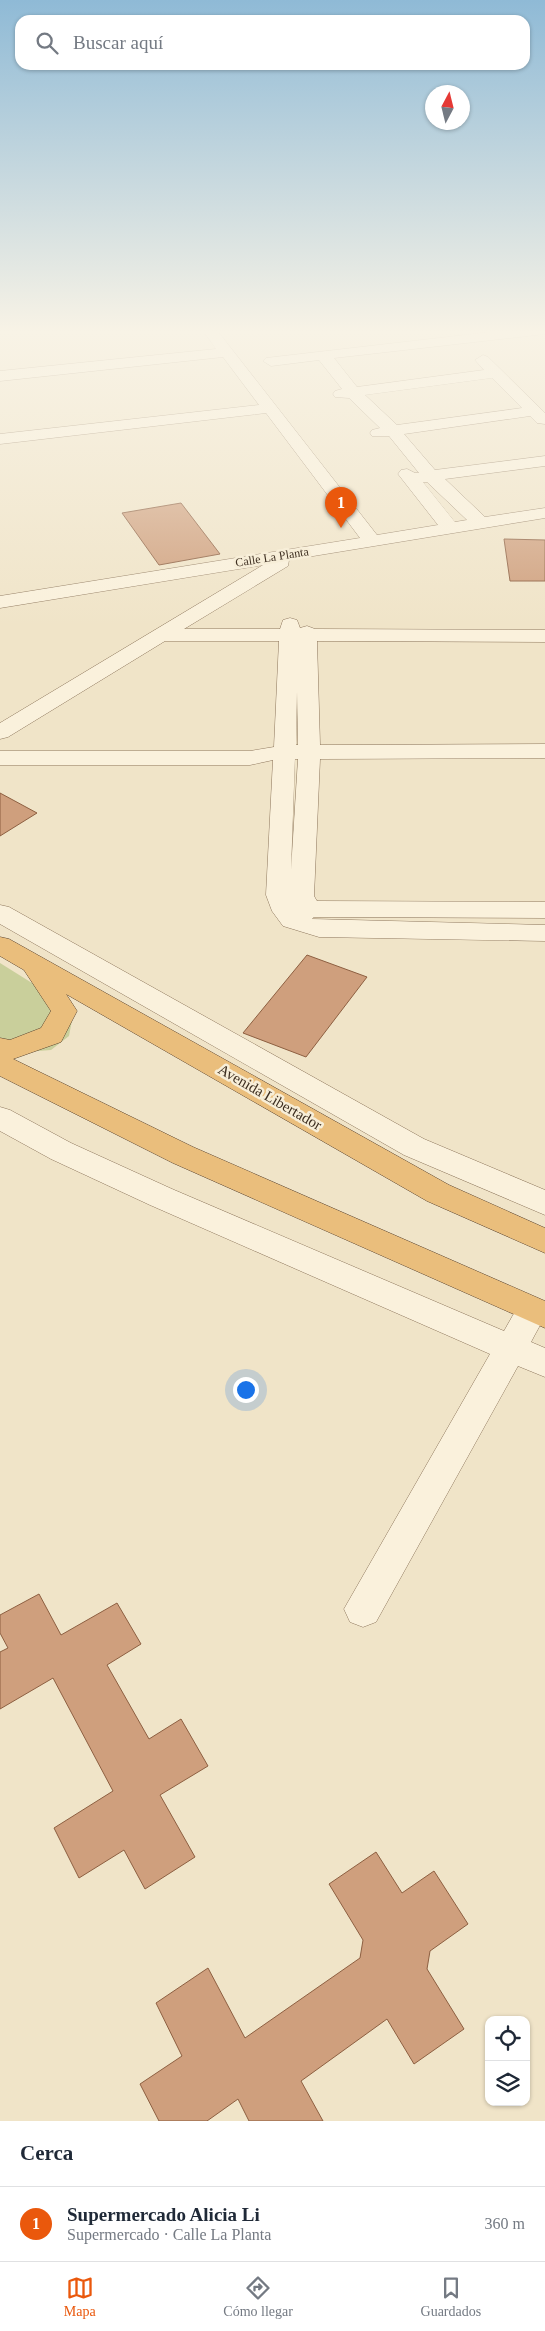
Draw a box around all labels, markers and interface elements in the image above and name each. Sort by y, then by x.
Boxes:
search box [15,15,530,70]
icon: search [33,29,61,57]
text: Buscar aquí [73,32,163,53]
north arrow [425,85,470,130]
pin: 1 [325,487,357,528]
street label: Calle La Planta [234,544,310,570]
street label: Avenida Libertador [215,1061,325,1133]
your location [233,1377,259,1403]
map controls [485,2016,530,2106]
button: locate [485,2016,530,2061]
button: layers [485,2061,530,2106]
text: Cerca [20,2141,73,2165]
text: Supermercado Alicia Li [67,2204,260,2225]
text: 1 [32,2215,40,2232]
text: 360 m [485,2215,525,2232]
text: Supermercado · Calle La Planta [67,2226,271,2243]
tab: Mapa [64,2274,96,2320]
tab: Cómo llegar [223,2274,293,2320]
tab: Guardados [421,2274,481,2320]

